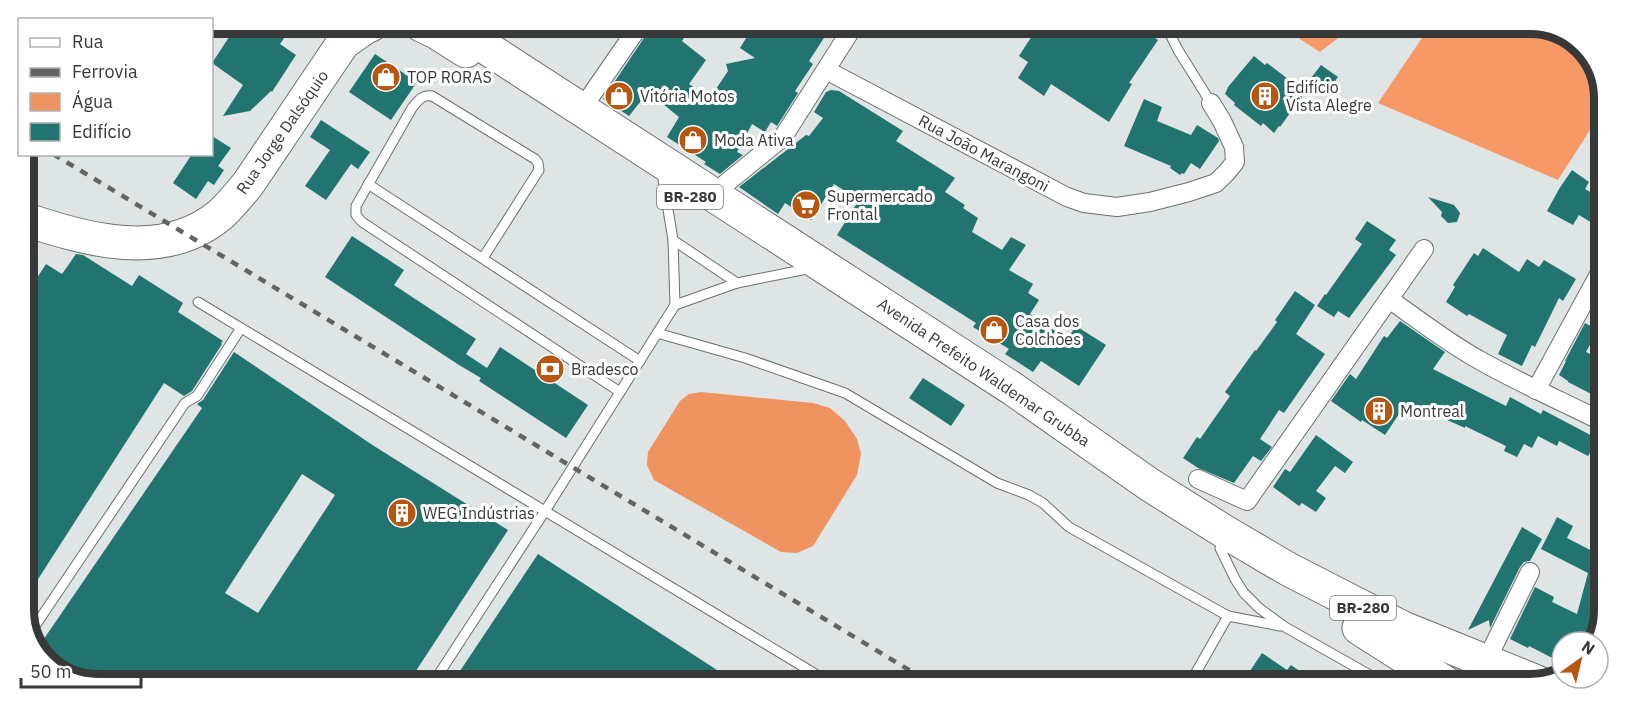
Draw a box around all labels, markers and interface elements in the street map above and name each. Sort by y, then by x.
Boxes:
legend [18,18,213,156]
text: Rua [72,30,104,53]
text: Ferrovia [72,60,138,83]
shop icon: TOP RORAS [370,61,402,93]
street label: Rua Jorge Dalsóquio [232,66,332,198]
place label: TOP RORAS [407,67,492,87]
place label: Edifício Vista Alegre [1286,77,1372,115]
shop icon: Vitória Motos [603,80,635,112]
building icon: Edifício Vista Alegre [1249,80,1281,112]
place label: Vitória Motos [640,86,735,106]
text: Água [72,90,113,113]
street label: Rua João Marangoni [915,110,1053,196]
text: Edifício [72,120,131,143]
shop icon: Moda Ativa [677,124,709,156]
place label: Moda Ativa [714,130,794,150]
road number: BR-280 [657,185,723,209]
place label: Supermercado Frontal [827,186,933,224]
supermarket icon: Supermercado Frontal [790,189,822,221]
street label: Avenida Prefeito Waldemar Grubba [874,293,1094,451]
place label: Casa dos Colchões [1015,311,1081,349]
shop icon: Casa dos Colchões [978,314,1010,346]
bank icon: Bradesco [534,353,566,385]
place label: Bradesco [571,359,639,379]
building icon: Montreal [1363,395,1395,427]
place label: Montreal [1400,401,1464,421]
building icon: WEG Indústrias [386,497,418,529]
place label: WEG Indústrias [423,503,535,523]
road number: BR-280 [1330,596,1396,620]
north arrow [1550,630,1610,690]
text: N [1578,636,1599,659]
scale bar [21,651,141,689]
text: 50 m [30,660,72,683]

